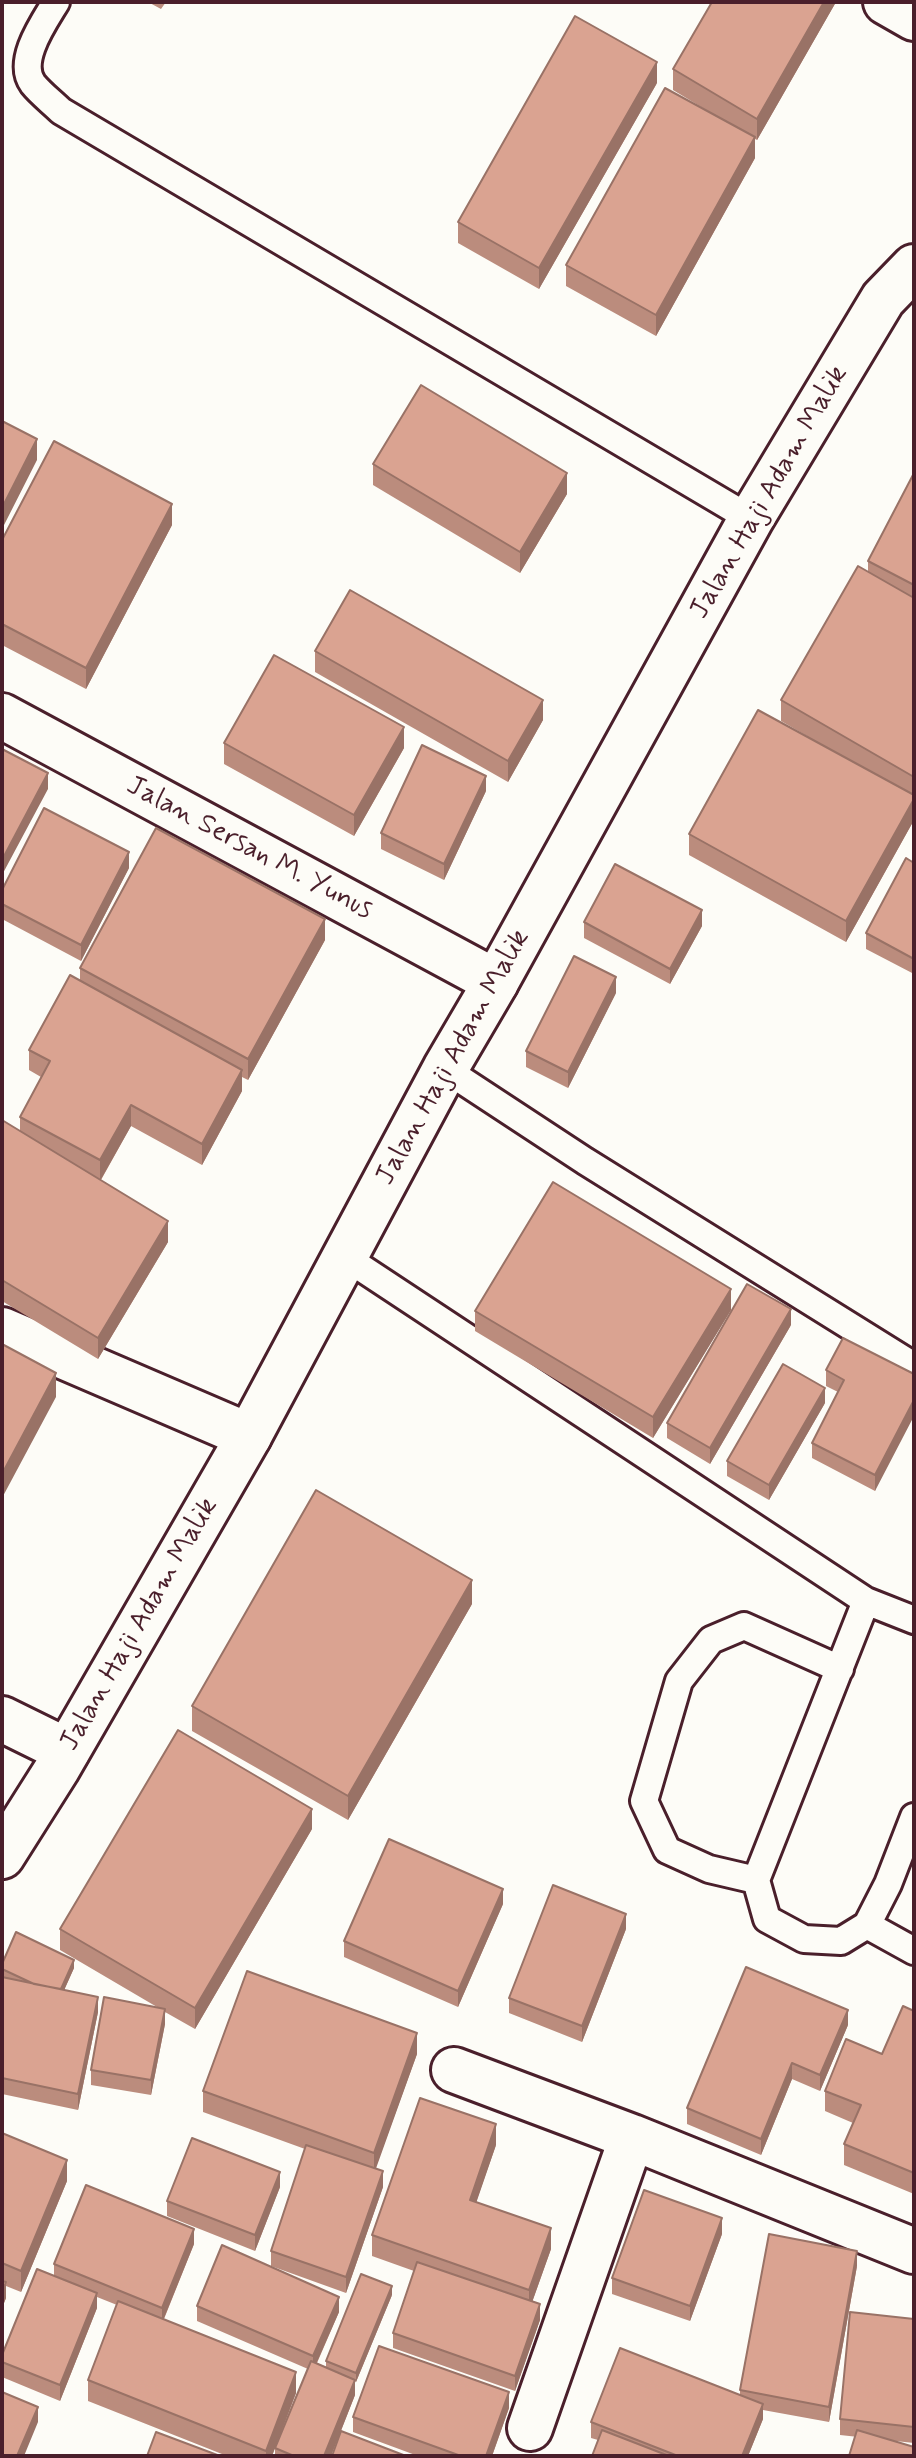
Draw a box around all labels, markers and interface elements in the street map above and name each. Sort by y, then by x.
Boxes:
street label: Jalan Haji Adam Malik [684,360,856,626]
street label: Jalan Sersan M. Yunus [120,770,378,928]
street label: Jalan Haji Adam Malik [370,924,538,1192]
street label: Jalan Haji Adam Malik [54,1492,226,1758]

